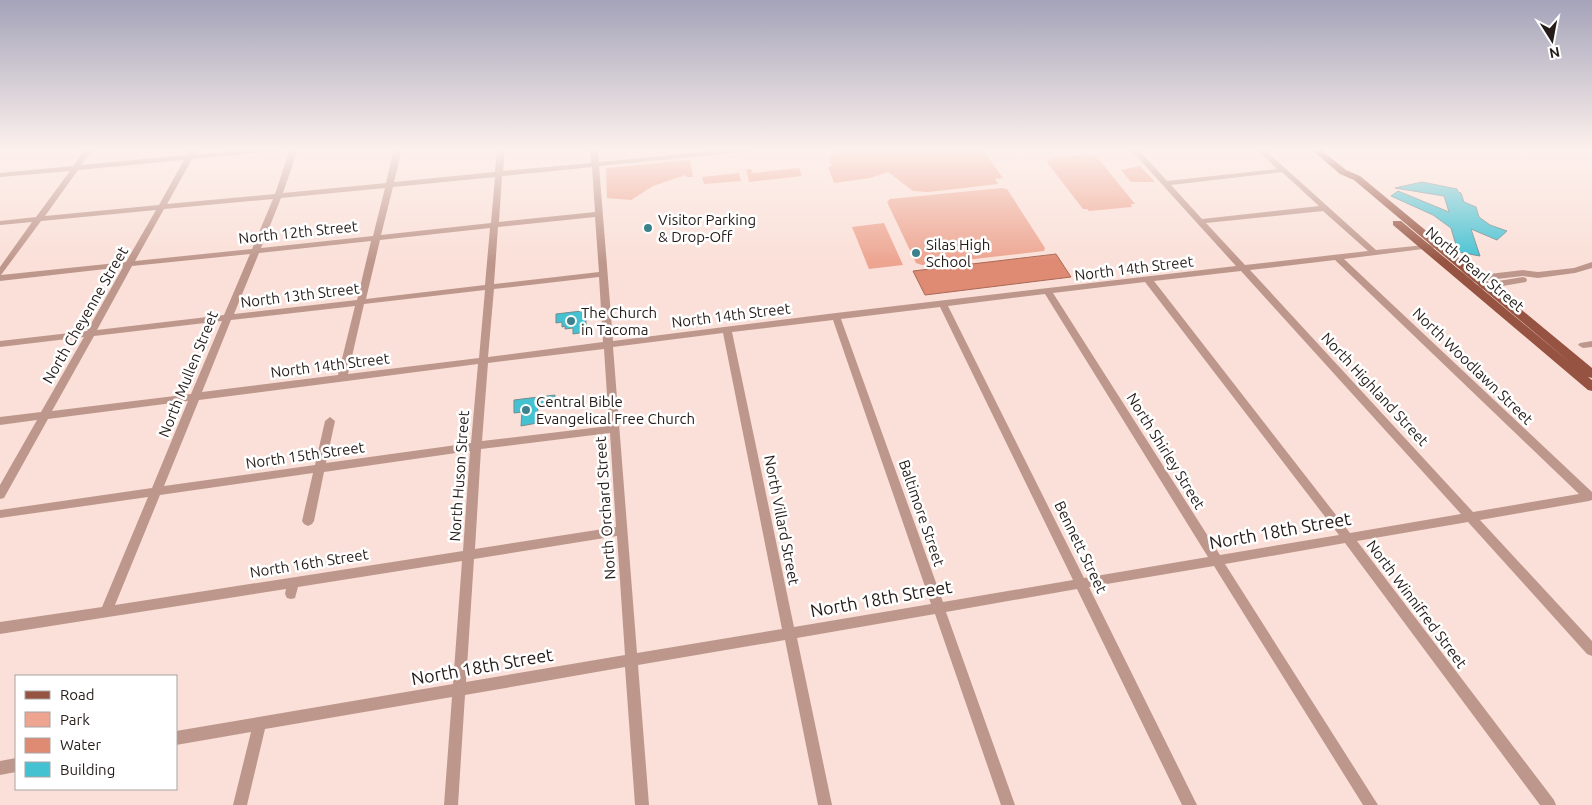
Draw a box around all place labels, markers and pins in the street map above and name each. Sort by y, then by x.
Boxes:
place label: Visitor Parking & Drop-Off [658,211,756,245]
marker: Visitor Parking & Drop-Off [642,222,654,234]
place label: Silas High School [926,236,990,270]
marker: Silas High School [910,247,922,259]
place label: The Church in Tacoma [581,304,657,338]
marker: The Church in Tacoma [565,315,577,327]
place label: Central Bible Evangelical Free Church [536,393,695,427]
marker: Central Bible Evangelical Free Church [520,404,532,416]

